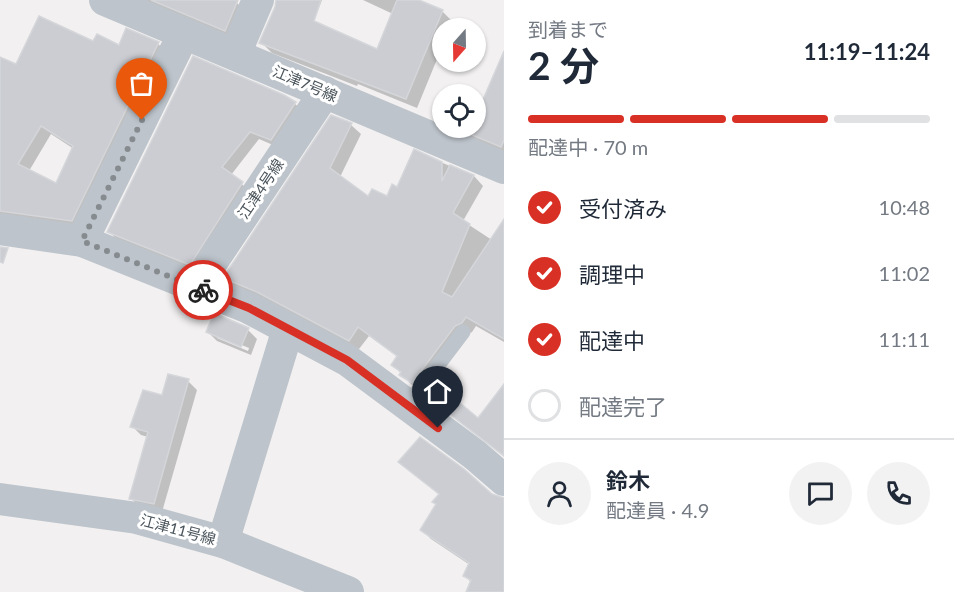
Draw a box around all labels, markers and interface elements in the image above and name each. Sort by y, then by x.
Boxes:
text: 到着まで [528,17,608,41]
north arrow [432,18,486,72]
map controls [432,18,486,138]
text: 11:19–11:24 [804,38,930,65]
text: 2 分 [528,42,599,88]
pin [116,58,167,120]
street label: 江津7号線 [270,61,341,105]
icon: bag [125,67,158,100]
button: locate [432,84,486,138]
text: 配達中 · 70 m [528,135,648,159]
street label: 江津4号線 [234,155,287,222]
icon: check [528,191,561,224]
text: 受付済み [579,195,667,222]
text: 10:48 [879,195,930,219]
icon: check [528,257,561,290]
courier [173,260,233,320]
text: 調理中 [579,261,645,288]
text: 11:02 [879,261,930,285]
icon: bike [187,274,220,307]
icon: check [528,323,561,356]
text: 配達中 [579,327,645,354]
text: 11:11 [879,327,930,351]
pin [412,366,463,428]
icon: home [421,375,454,408]
text: 配達完了 [579,393,667,420]
button: person [528,462,591,525]
button: chat [789,462,852,525]
button: phone [867,462,930,525]
text: 鈴木 [606,467,650,494]
text: 配達員 · 4.9 [606,498,709,522]
street label: 江津11号線 [139,510,218,548]

